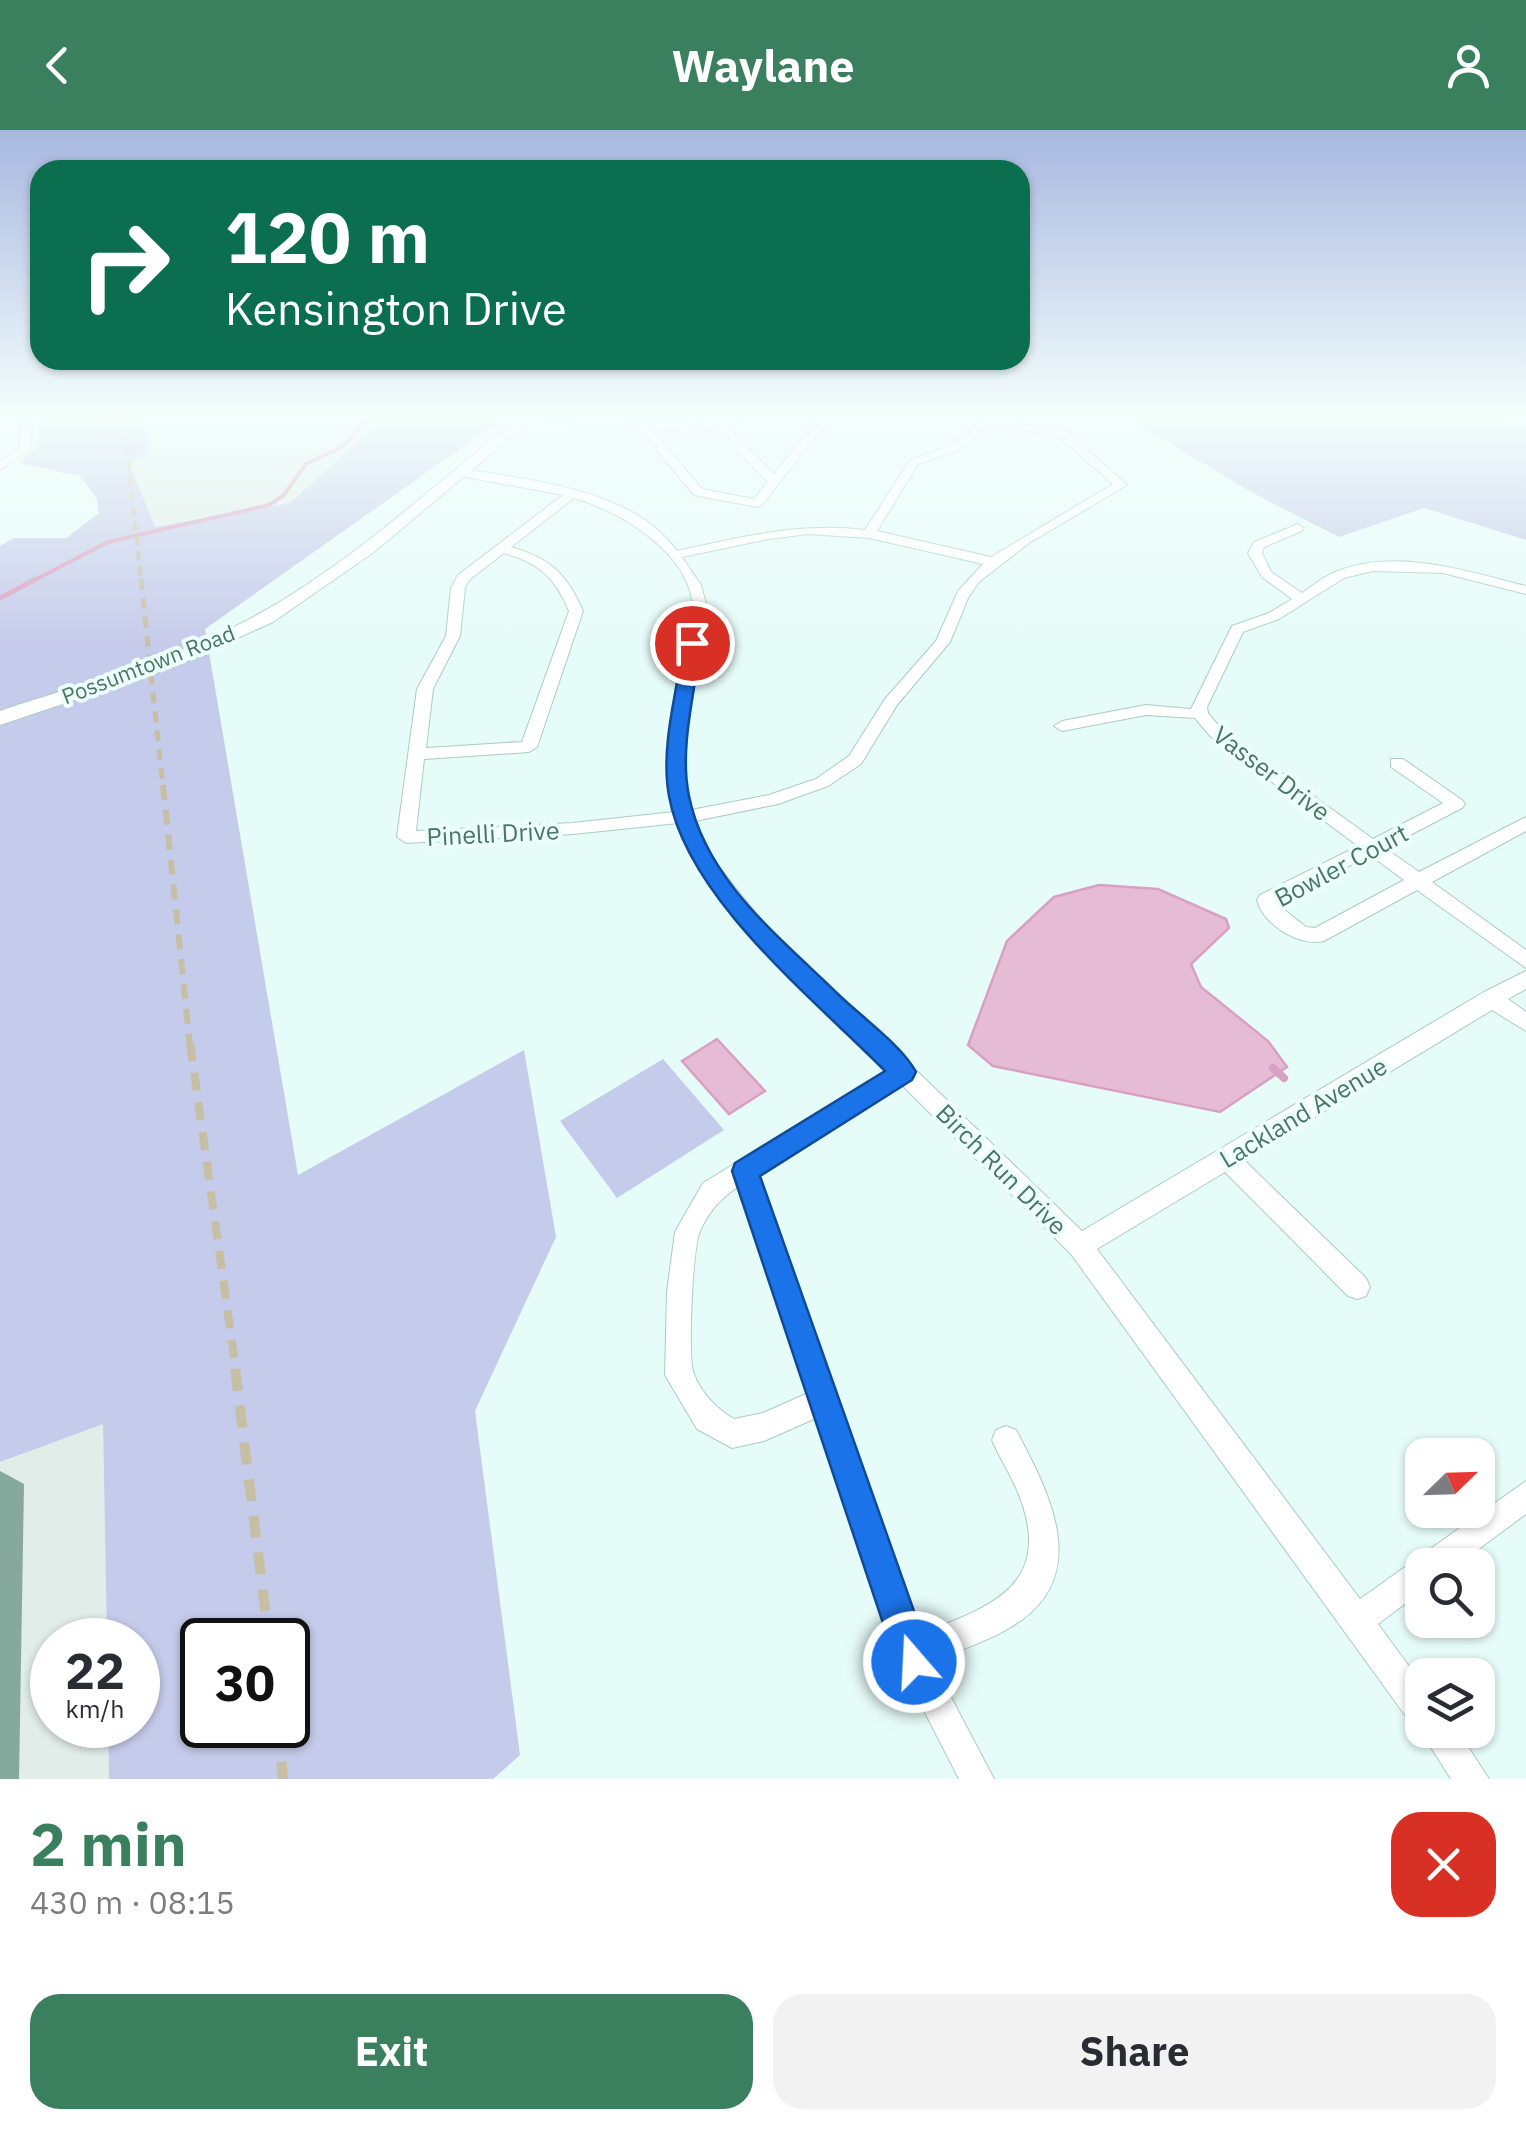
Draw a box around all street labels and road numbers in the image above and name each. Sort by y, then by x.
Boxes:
street label: Possumtown Road [57,618,239,710]
street label: Vasser Drive [1207,718,1337,828]
street label: Pinelli Drive [426,813,560,853]
street label: Bowler Court [1268,816,1414,914]
street label: Lackland Avenue [1213,1049,1393,1175]
street label: Birch Run Drive [929,1096,1075,1242]

